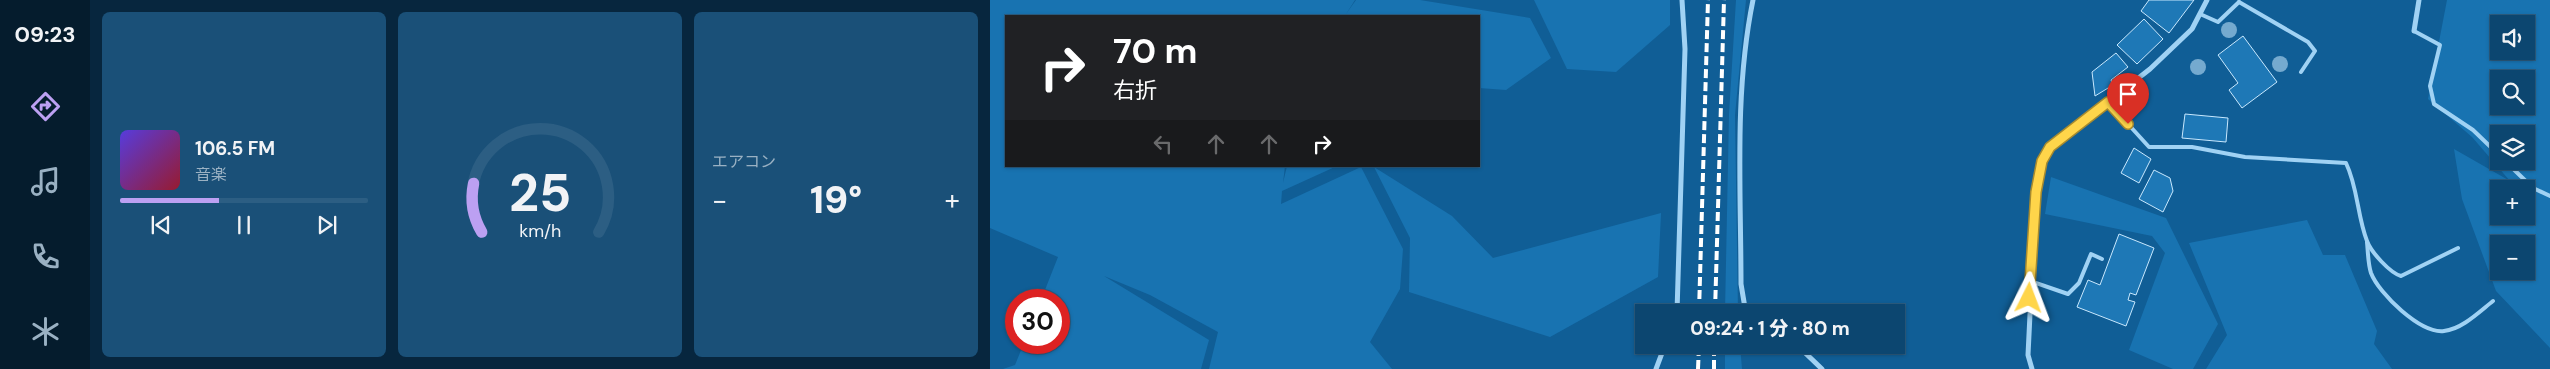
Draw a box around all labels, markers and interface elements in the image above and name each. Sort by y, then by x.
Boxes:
map controls [2490,15,2535,280]
button: sound [2490,15,2535,60]
text: 09:23 [14,20,76,49]
text: 70 m [1113,28,1197,74]
icon: right [1030,35,1095,100]
button: search [2490,70,2535,115]
pin [2107,73,2149,124]
text: 右折 [1113,76,1157,105]
icon: arrive [2114,80,2142,108]
icon: directions [28,89,63,124]
button: layers [2490,125,2535,170]
icon: left [1149,130,1177,158]
icon: ahead [1202,130,1230,158]
icon: ahead [1255,130,1283,158]
icon: right [1308,130,1336,158]
text: 106.5 FM [195,136,275,161]
text: エアコン [712,151,776,172]
text: 25 [509,159,571,227]
icon: music [28,164,63,199]
text: 音楽 [195,164,227,185]
text: 19° [810,175,862,225]
button: + [2490,180,2535,225]
text: − [712,182,727,219]
text: + [945,182,960,219]
icon: previous [147,211,175,239]
icon: pause [230,211,258,239]
icon: next [313,211,341,239]
text: km/h [519,219,561,243]
button: − [2490,235,2535,280]
icon: phone [28,239,63,274]
position arrow [2002,271,2054,323]
speed limit sign: 30 [1005,289,1070,354]
icon: climate [28,314,63,349]
text: 09:24 · 1 分 · 80 m [1690,316,1850,341]

